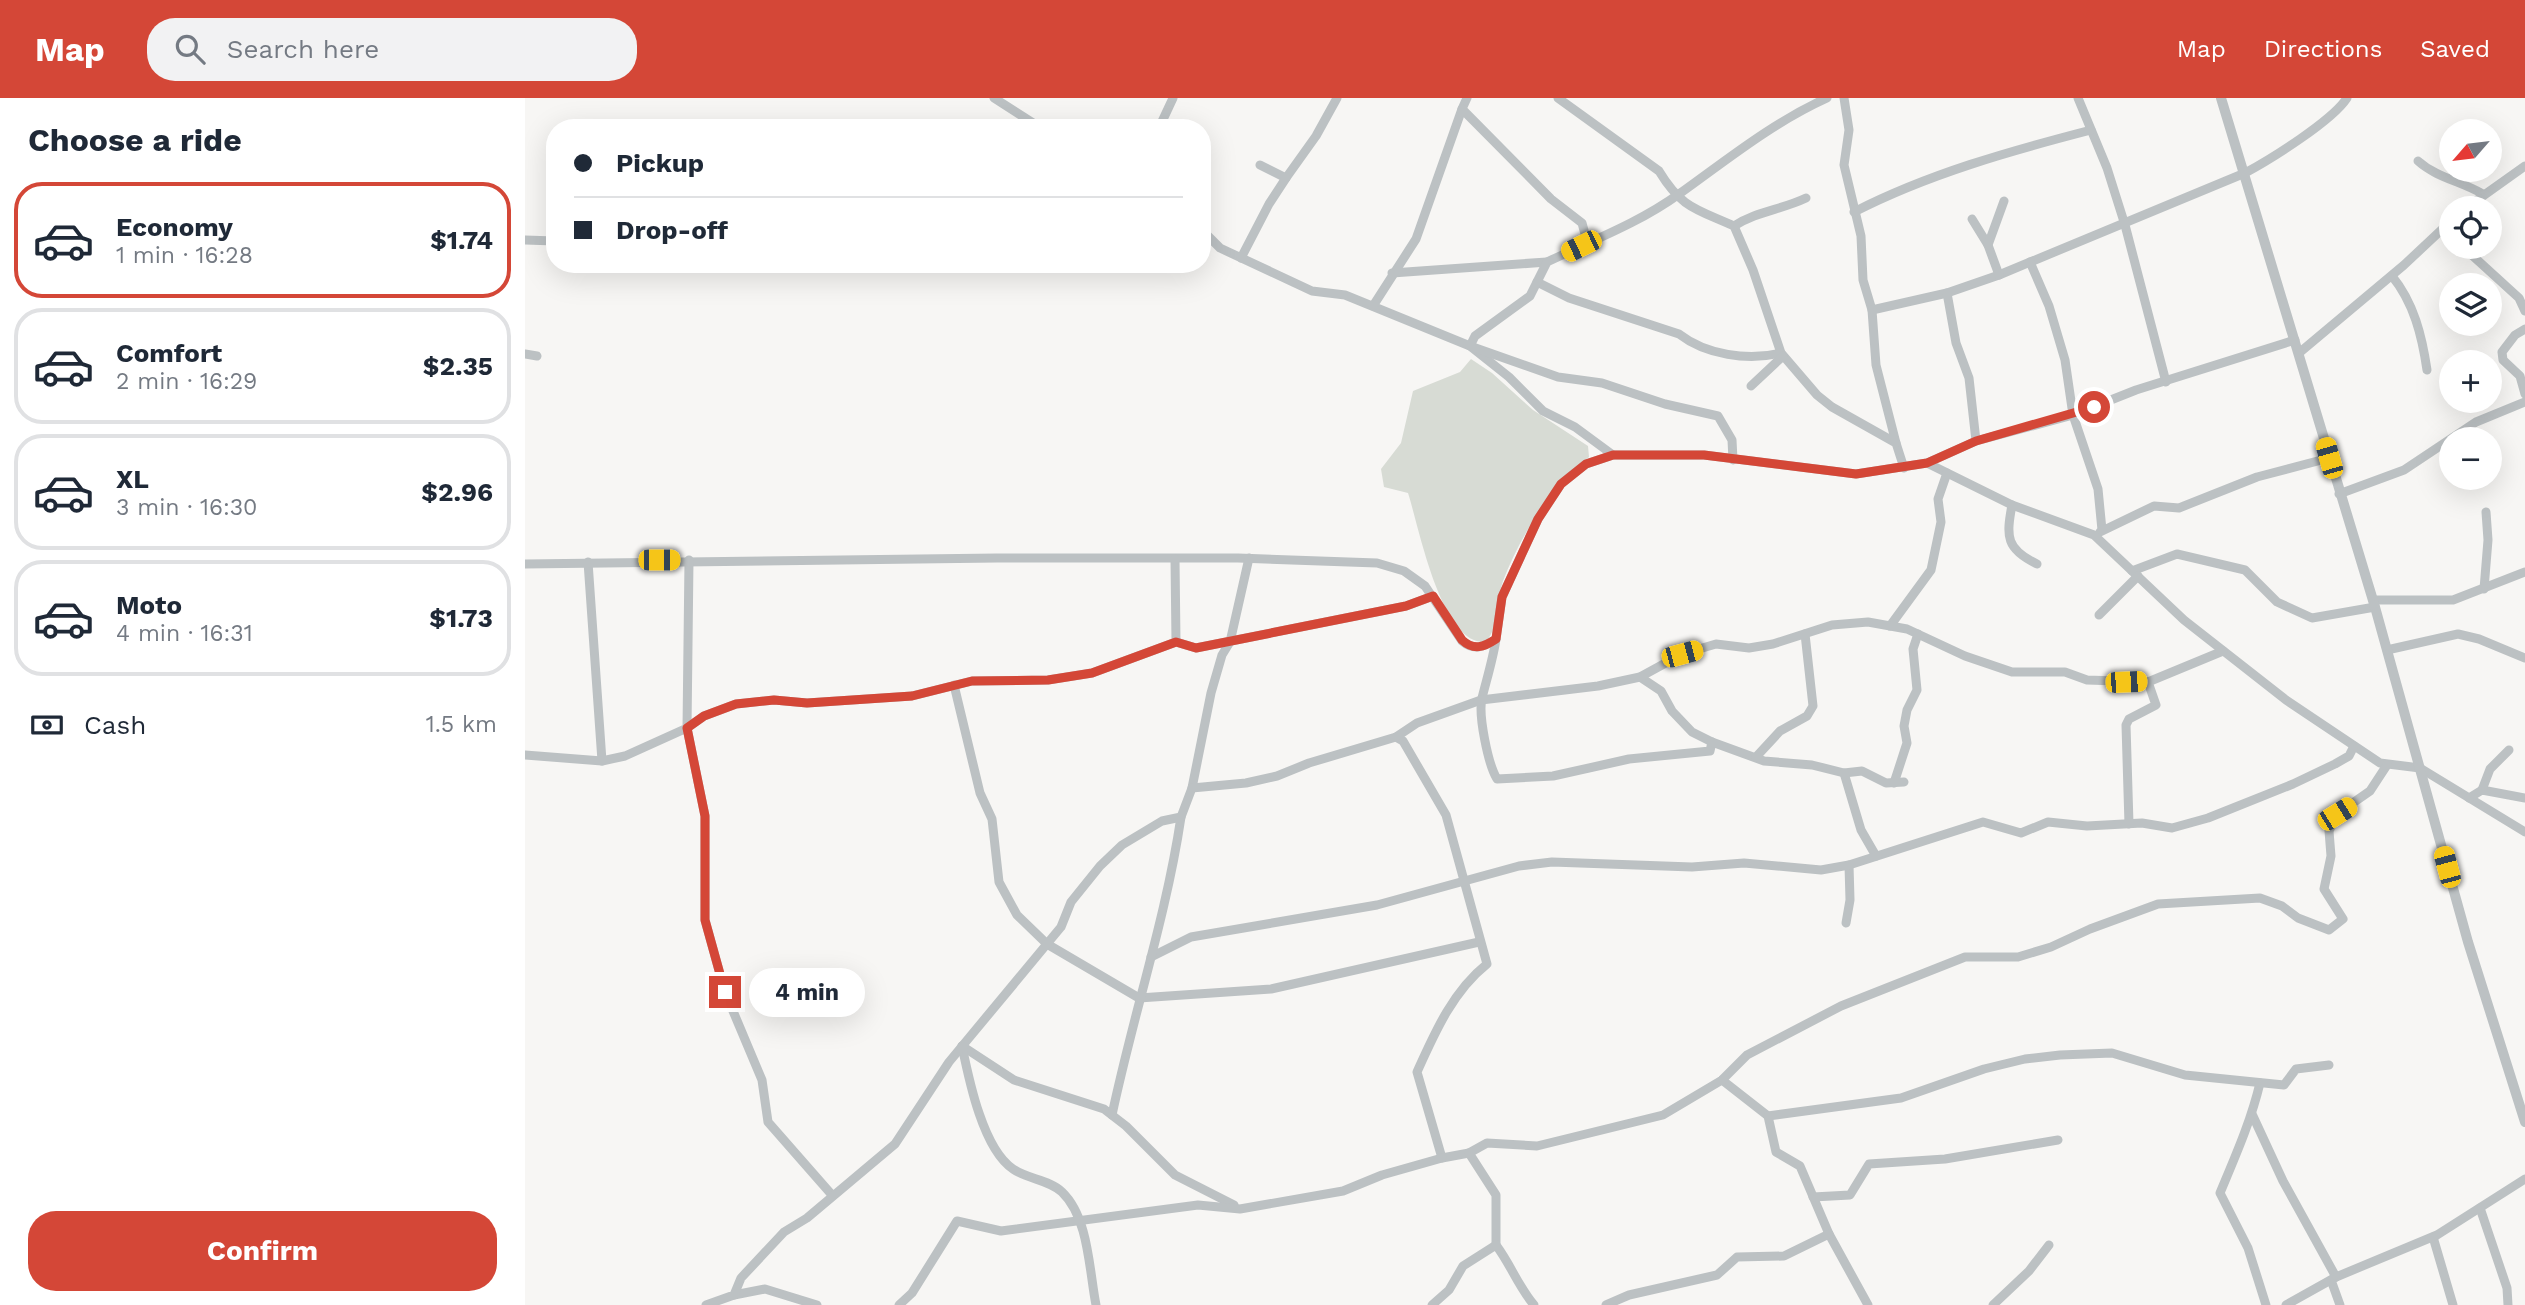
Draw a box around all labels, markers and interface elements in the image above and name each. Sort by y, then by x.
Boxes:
search box [147,18,637,81]
text: Map [35,30,105,69]
icon: search [171,30,209,68]
text: Search here [227,34,379,64]
text: Map [2177,35,2226,63]
text: Directions [2264,35,2382,63]
text: Saved [2420,35,2490,63]
north arrow [2439,119,2503,182]
map controls [2439,119,2502,490]
text: Choose a ride [28,121,242,159]
text: Pickup [616,148,704,178]
button: locate [2439,196,2502,259]
icon: car [32,209,95,272]
text: Economy [116,212,233,242]
text: Drop-off [616,215,728,245]
text: $1.74 [430,225,493,255]
car [1558,227,1605,265]
text: 1 min · 16:28 [116,242,253,269]
button: layers [2439,273,2502,336]
icon: car [32,335,95,398]
text: Comfort [116,338,222,368]
button: + [2439,350,2502,413]
text: $2.35 [423,351,493,381]
text: 2 min · 16:29 [116,368,257,395]
route start [2078,391,2110,423]
button: − [2439,427,2502,490]
car [2314,435,2345,481]
icon: car [32,461,95,524]
text: XL [116,464,149,494]
text: $2.96 [421,477,493,507]
text: 3 min · 16:30 [116,494,257,521]
car [639,550,681,571]
icon: car [32,587,95,650]
text: Moto [116,590,182,620]
text: $1.73 [429,603,493,633]
text: 4 min · 16:31 [116,620,253,647]
car [1659,638,1706,670]
car [2105,671,2148,693]
icon: cash [28,706,66,744]
text: Cash [84,710,146,740]
text: 1.5 km [426,711,497,738]
car [2314,794,2361,834]
car [2432,844,2463,890]
callout: 4 min [749,968,865,1016]
route end [709,976,741,1008]
text: 4 min [775,979,839,1006]
button: Confirm [28,1211,497,1291]

